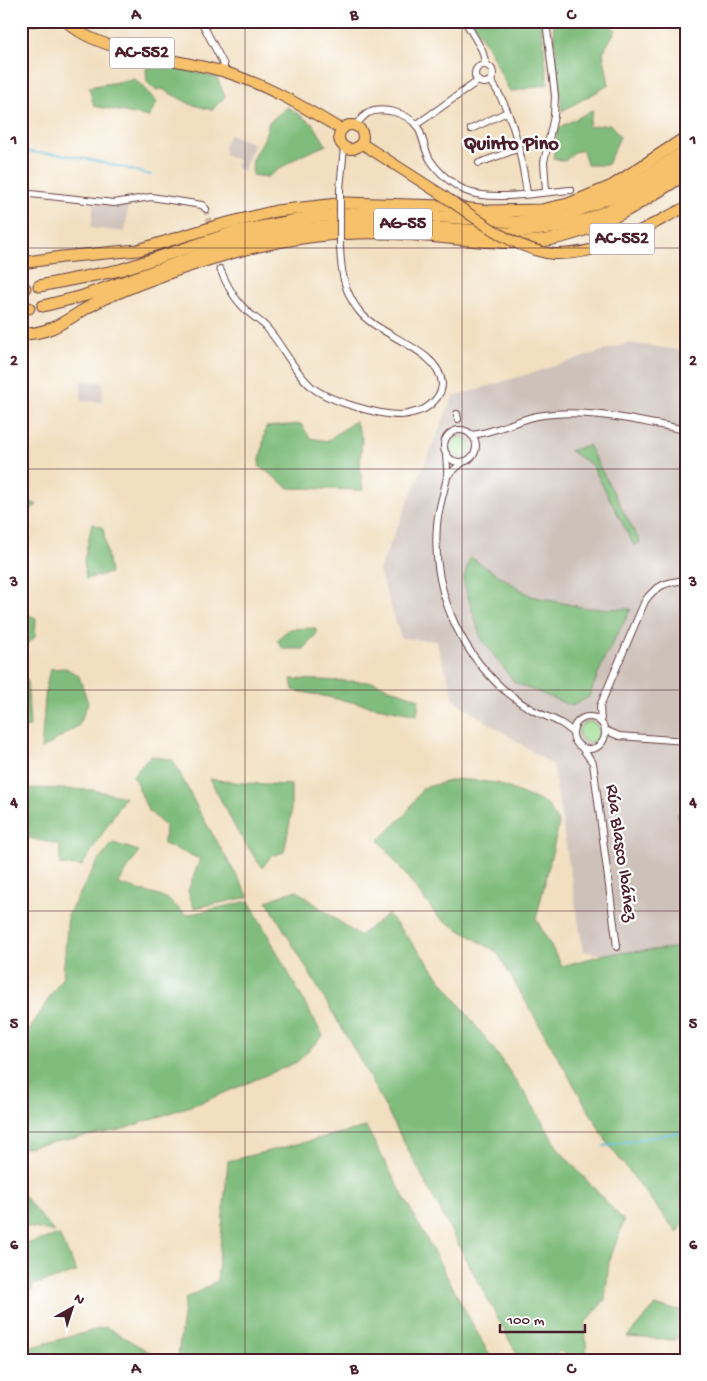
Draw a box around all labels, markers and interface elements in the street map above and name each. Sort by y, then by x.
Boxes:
text: A [130,7,142,26]
text: B [349,7,359,26]
text: C [566,7,577,26]
road number: AC-552 [110,38,174,68]
text: 1 [10,132,17,151]
text: 1 [689,132,696,151]
district label: Quinto Pino [463,134,559,157]
road number: AG-55 [374,208,432,240]
road number: AC-552 [590,223,654,254]
text: 2 [10,353,18,372]
text: 2 [689,353,697,372]
text: 3 [9,574,18,593]
text: 3 [688,574,697,593]
street label: Rúa Blasco Ibáñez [599,783,641,924]
text: 4 [9,795,18,814]
text: 4 [688,795,697,814]
text: 5 [10,1016,19,1035]
text: 5 [689,1016,698,1035]
text: 6 [10,1237,19,1256]
text: 6 [689,1237,698,1256]
north arrow [48,1284,98,1334]
text: N [70,1290,88,1309]
scale bar [500,1301,584,1333]
text: 100 m [506,1312,545,1330]
text: A [130,1361,142,1380]
text: B [349,1361,359,1380]
text: C [566,1361,577,1380]

